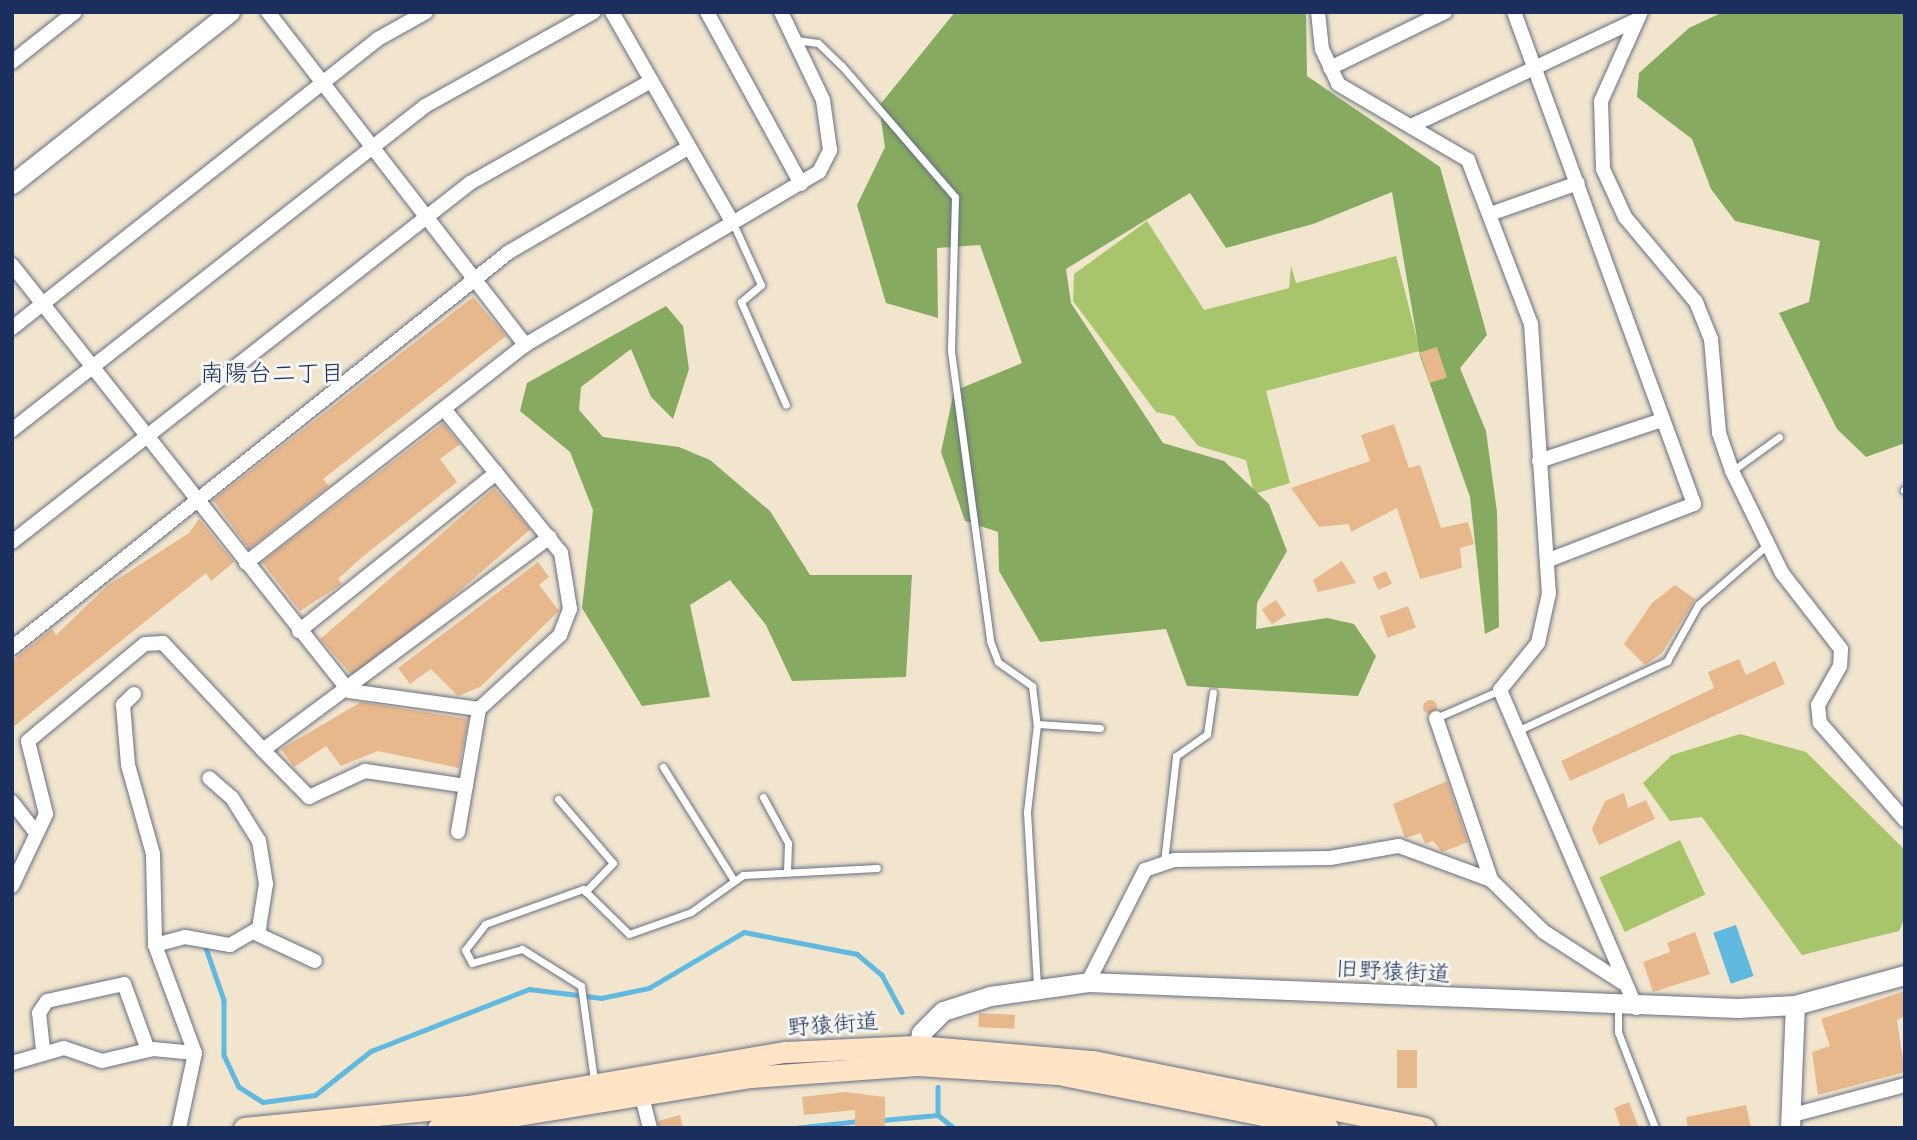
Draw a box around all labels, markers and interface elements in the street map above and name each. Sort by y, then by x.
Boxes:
district label: 南陽台二丁目 [200,359,344,387]
street label: 旧野猿街道 [1335,954,1451,988]
street label: 野猿街道 [786,1007,880,1041]

